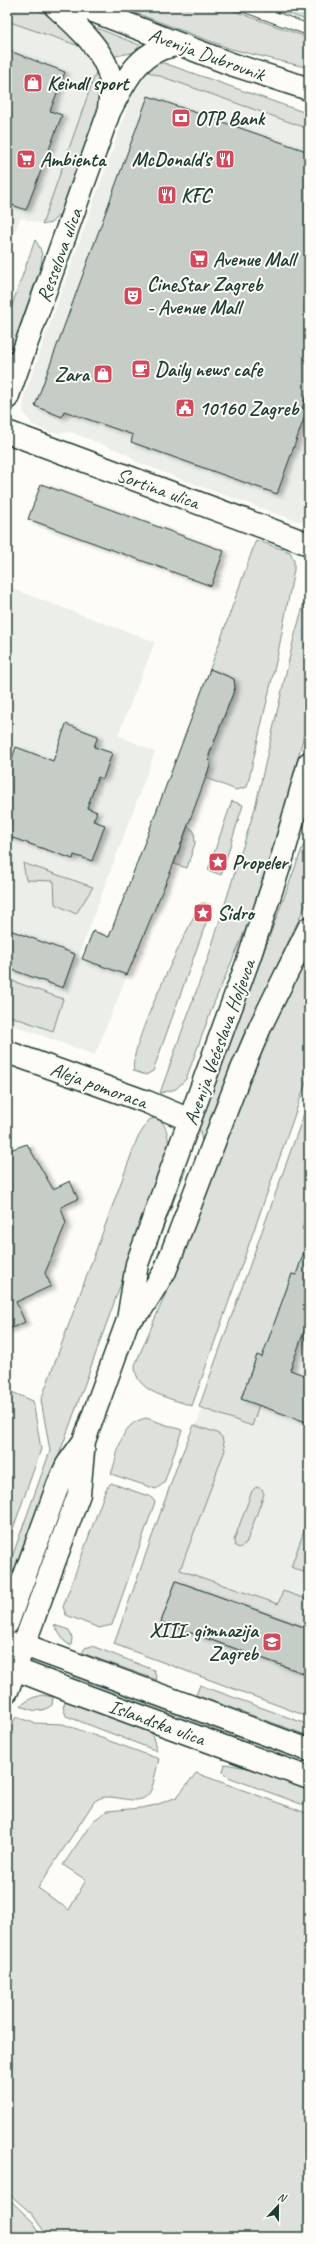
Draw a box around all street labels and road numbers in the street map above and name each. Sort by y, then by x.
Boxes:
street label: Avenija Dubrovnik [146,22,270,88]
street label: Resselova ulica [31,204,88,306]
street label: Sortina ulica [113,462,204,516]
street label: Avenija Većeslava Holjevca [178,954,262,1128]
street label: Aleja pomoraca [47,1056,152,1115]
street label: Islandska ulica [106,1694,210,1752]

